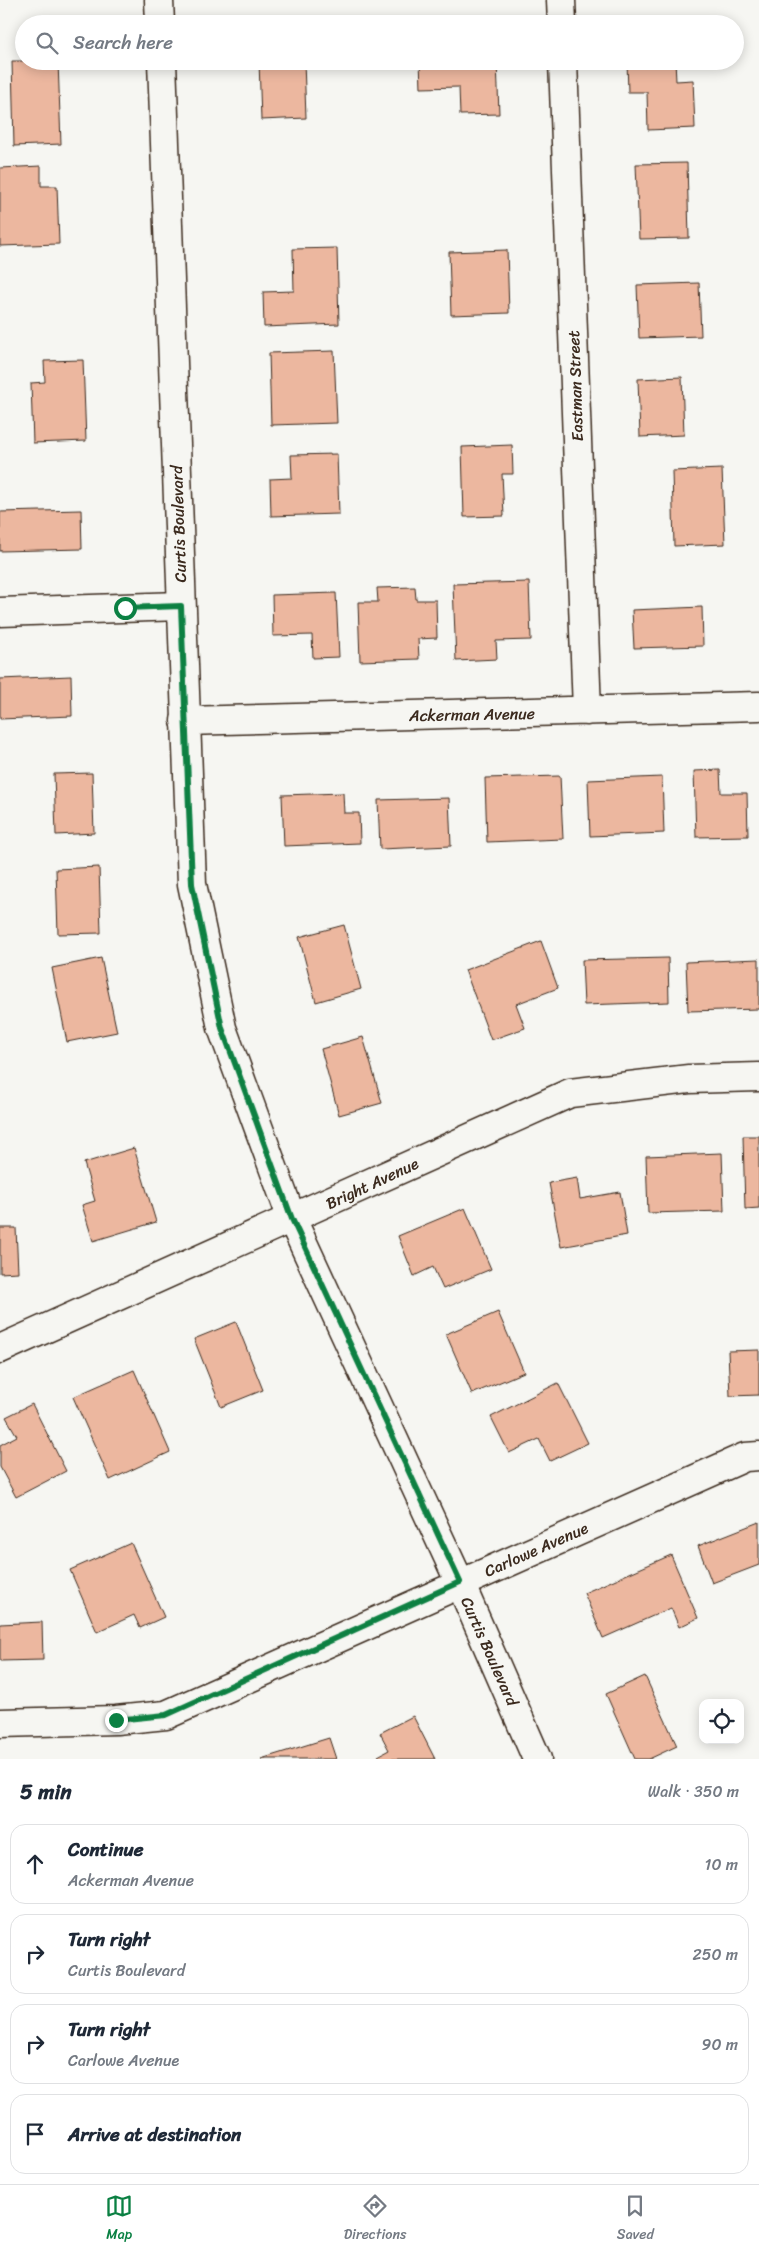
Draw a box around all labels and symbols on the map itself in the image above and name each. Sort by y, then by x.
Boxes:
street label: Eastman Street [559,330,592,442]
street label: Curtis Boulevard [162,463,195,583]
route start [114,597,137,620]
street label: Ackerman Avenue [408,699,535,730]
street label: Bright Avenue [321,1149,424,1218]
street label: Carlowe Avenue [479,1513,593,1585]
street label: Curtis Boulevard [452,1592,527,1712]
route end [105,1709,128,1732]

